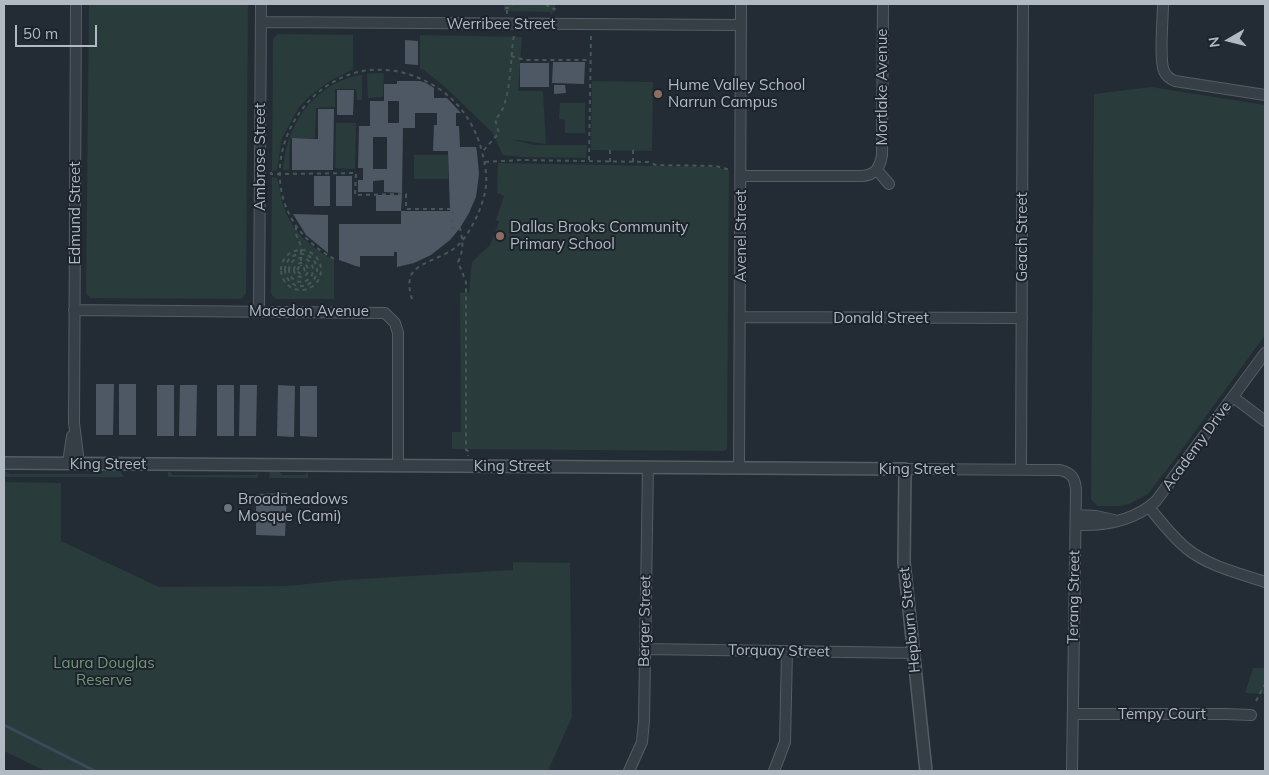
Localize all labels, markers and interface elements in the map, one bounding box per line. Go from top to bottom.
scale bar [18,15,100,47]
street label: Werribee Street [446,15,556,33]
north arrow [1204,15,1254,65]
text: 50 m [23,24,58,43]
street label: Mortlake Avenue [873,29,891,145]
text: N [1204,36,1224,49]
place label: Hume Valley School Narrun Campus [668,76,805,111]
marker: Hume Valley School Narrun Campus [652,88,664,100]
street label: Ambrose Street [251,103,269,211]
street label: Edmund Street [66,162,84,264]
street label: Avenel Street [732,190,750,282]
street label: Geach Street [1013,192,1031,282]
place label: Dallas Brooks Community Primary School [510,218,688,253]
marker: Dallas Brooks Community Primary School [494,230,506,242]
street label: Macedon Avenue [249,302,369,320]
street label: Donald Street [833,309,929,327]
street label: Academy Drive [1159,398,1235,494]
street label: King Street [70,455,146,473]
street label: King Street [474,457,550,475]
street label: King Street [879,460,955,478]
place label: Broadmeadows Mosque (Cami) [238,490,348,525]
marker: Broadmeadows Mosque (Cami) [222,502,234,514]
street label: Terang Street [1064,550,1084,644]
street label: Hepburn Street [896,566,924,674]
street label: Berger Street [635,575,655,667]
street label: Torquay Street [728,641,830,661]
park label: Laura Douglas Reserve [53,654,155,689]
street label: Tempy Court [1118,705,1206,723]

